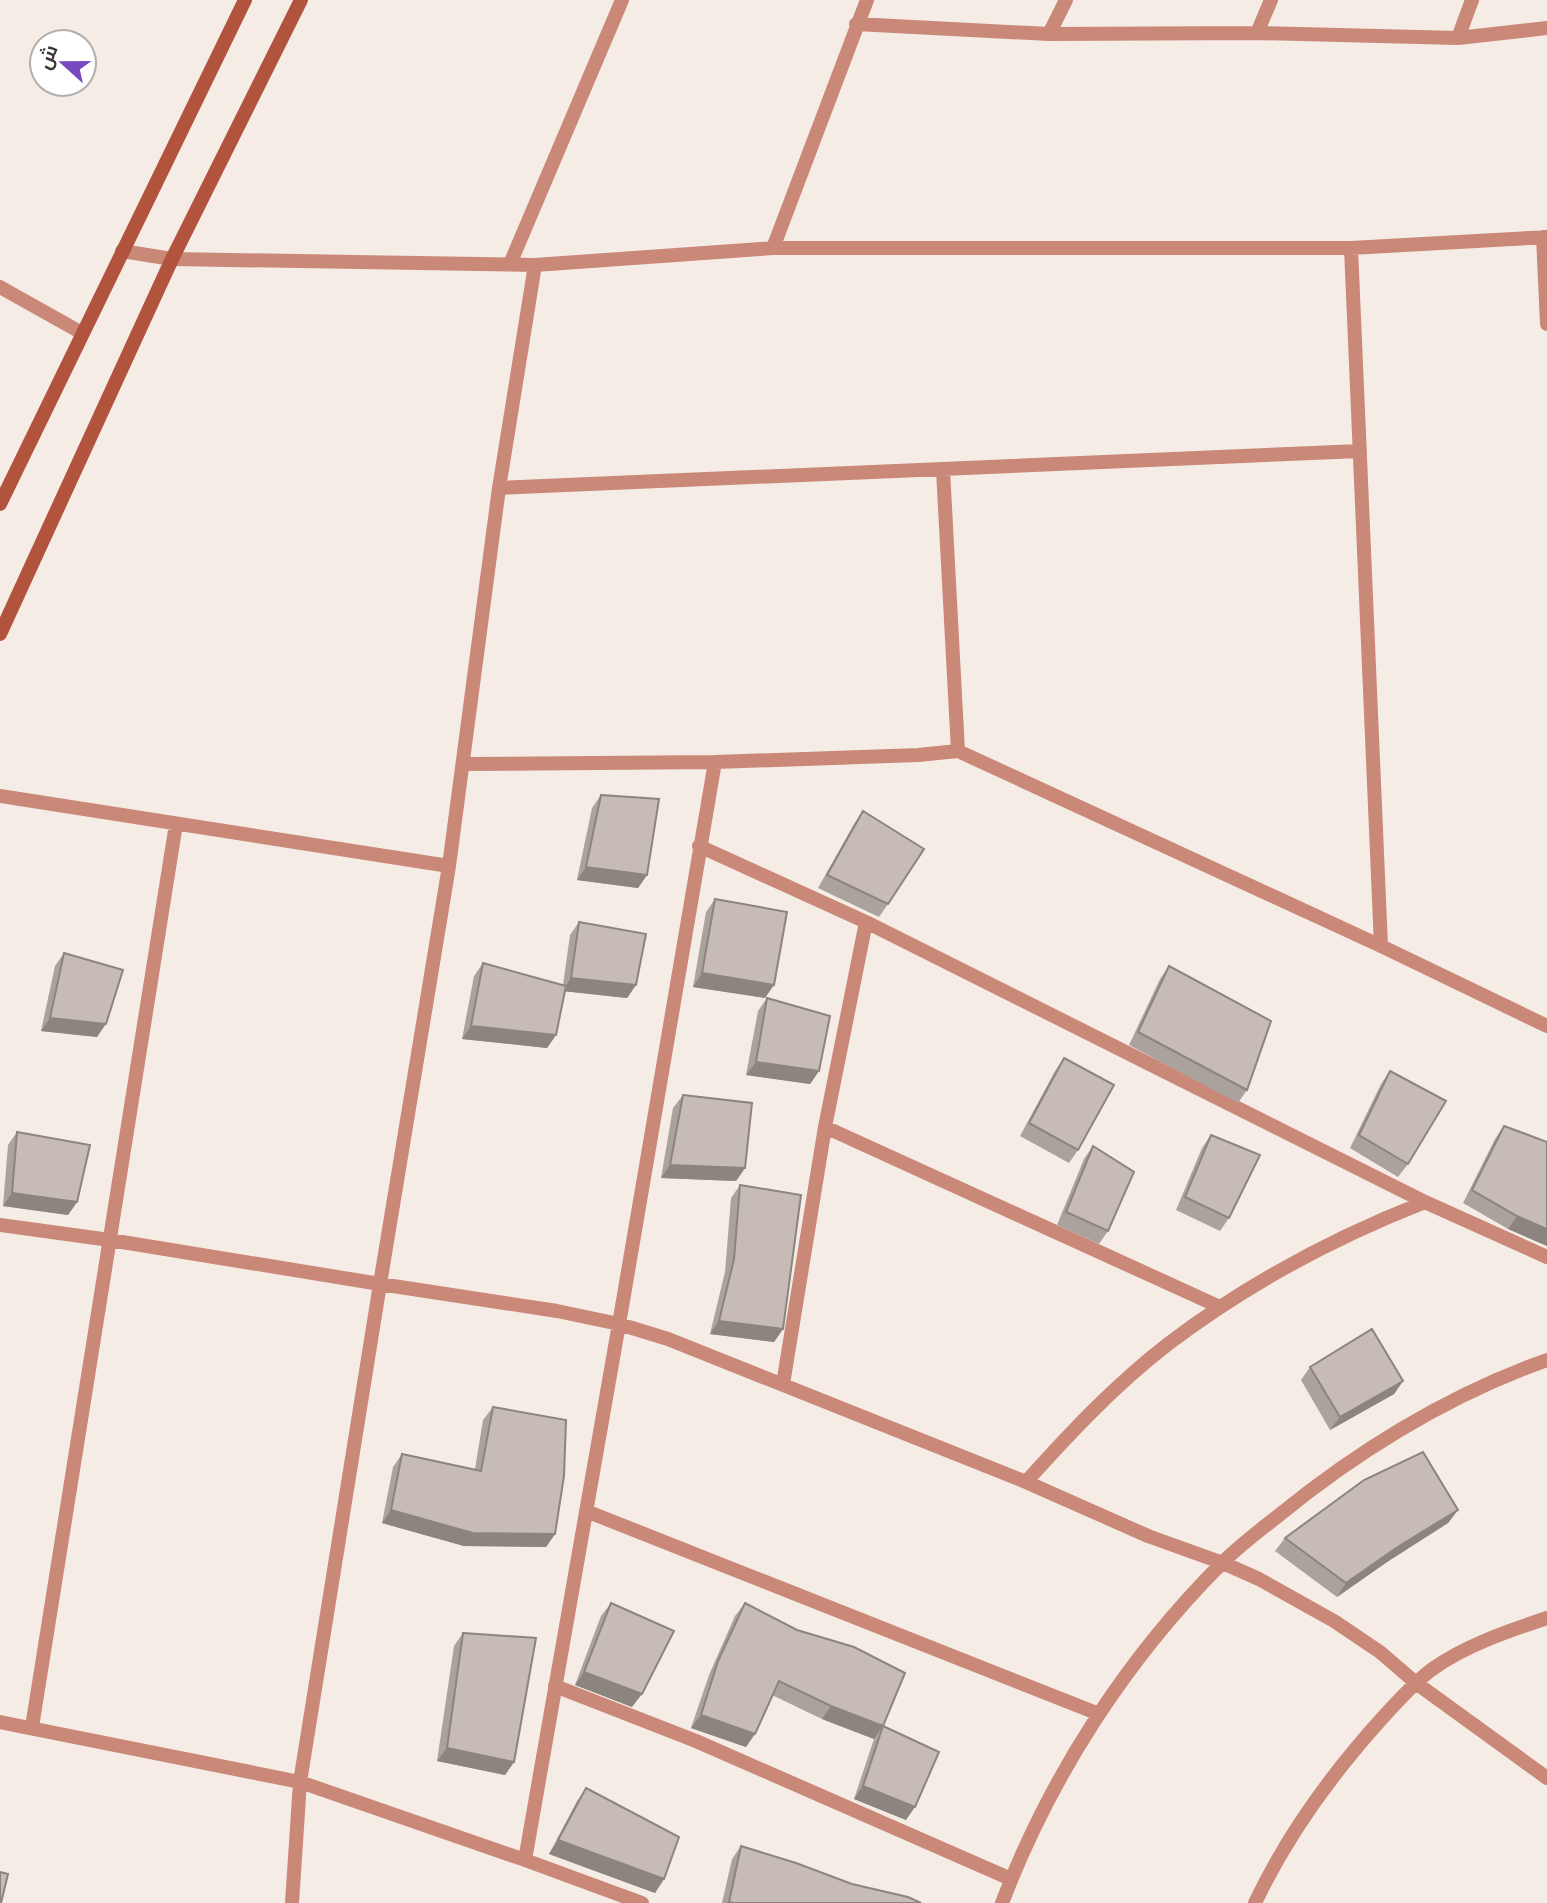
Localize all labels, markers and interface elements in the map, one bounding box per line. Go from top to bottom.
north arrow [28,28,98,98]
text: ش [29,40,65,73]

